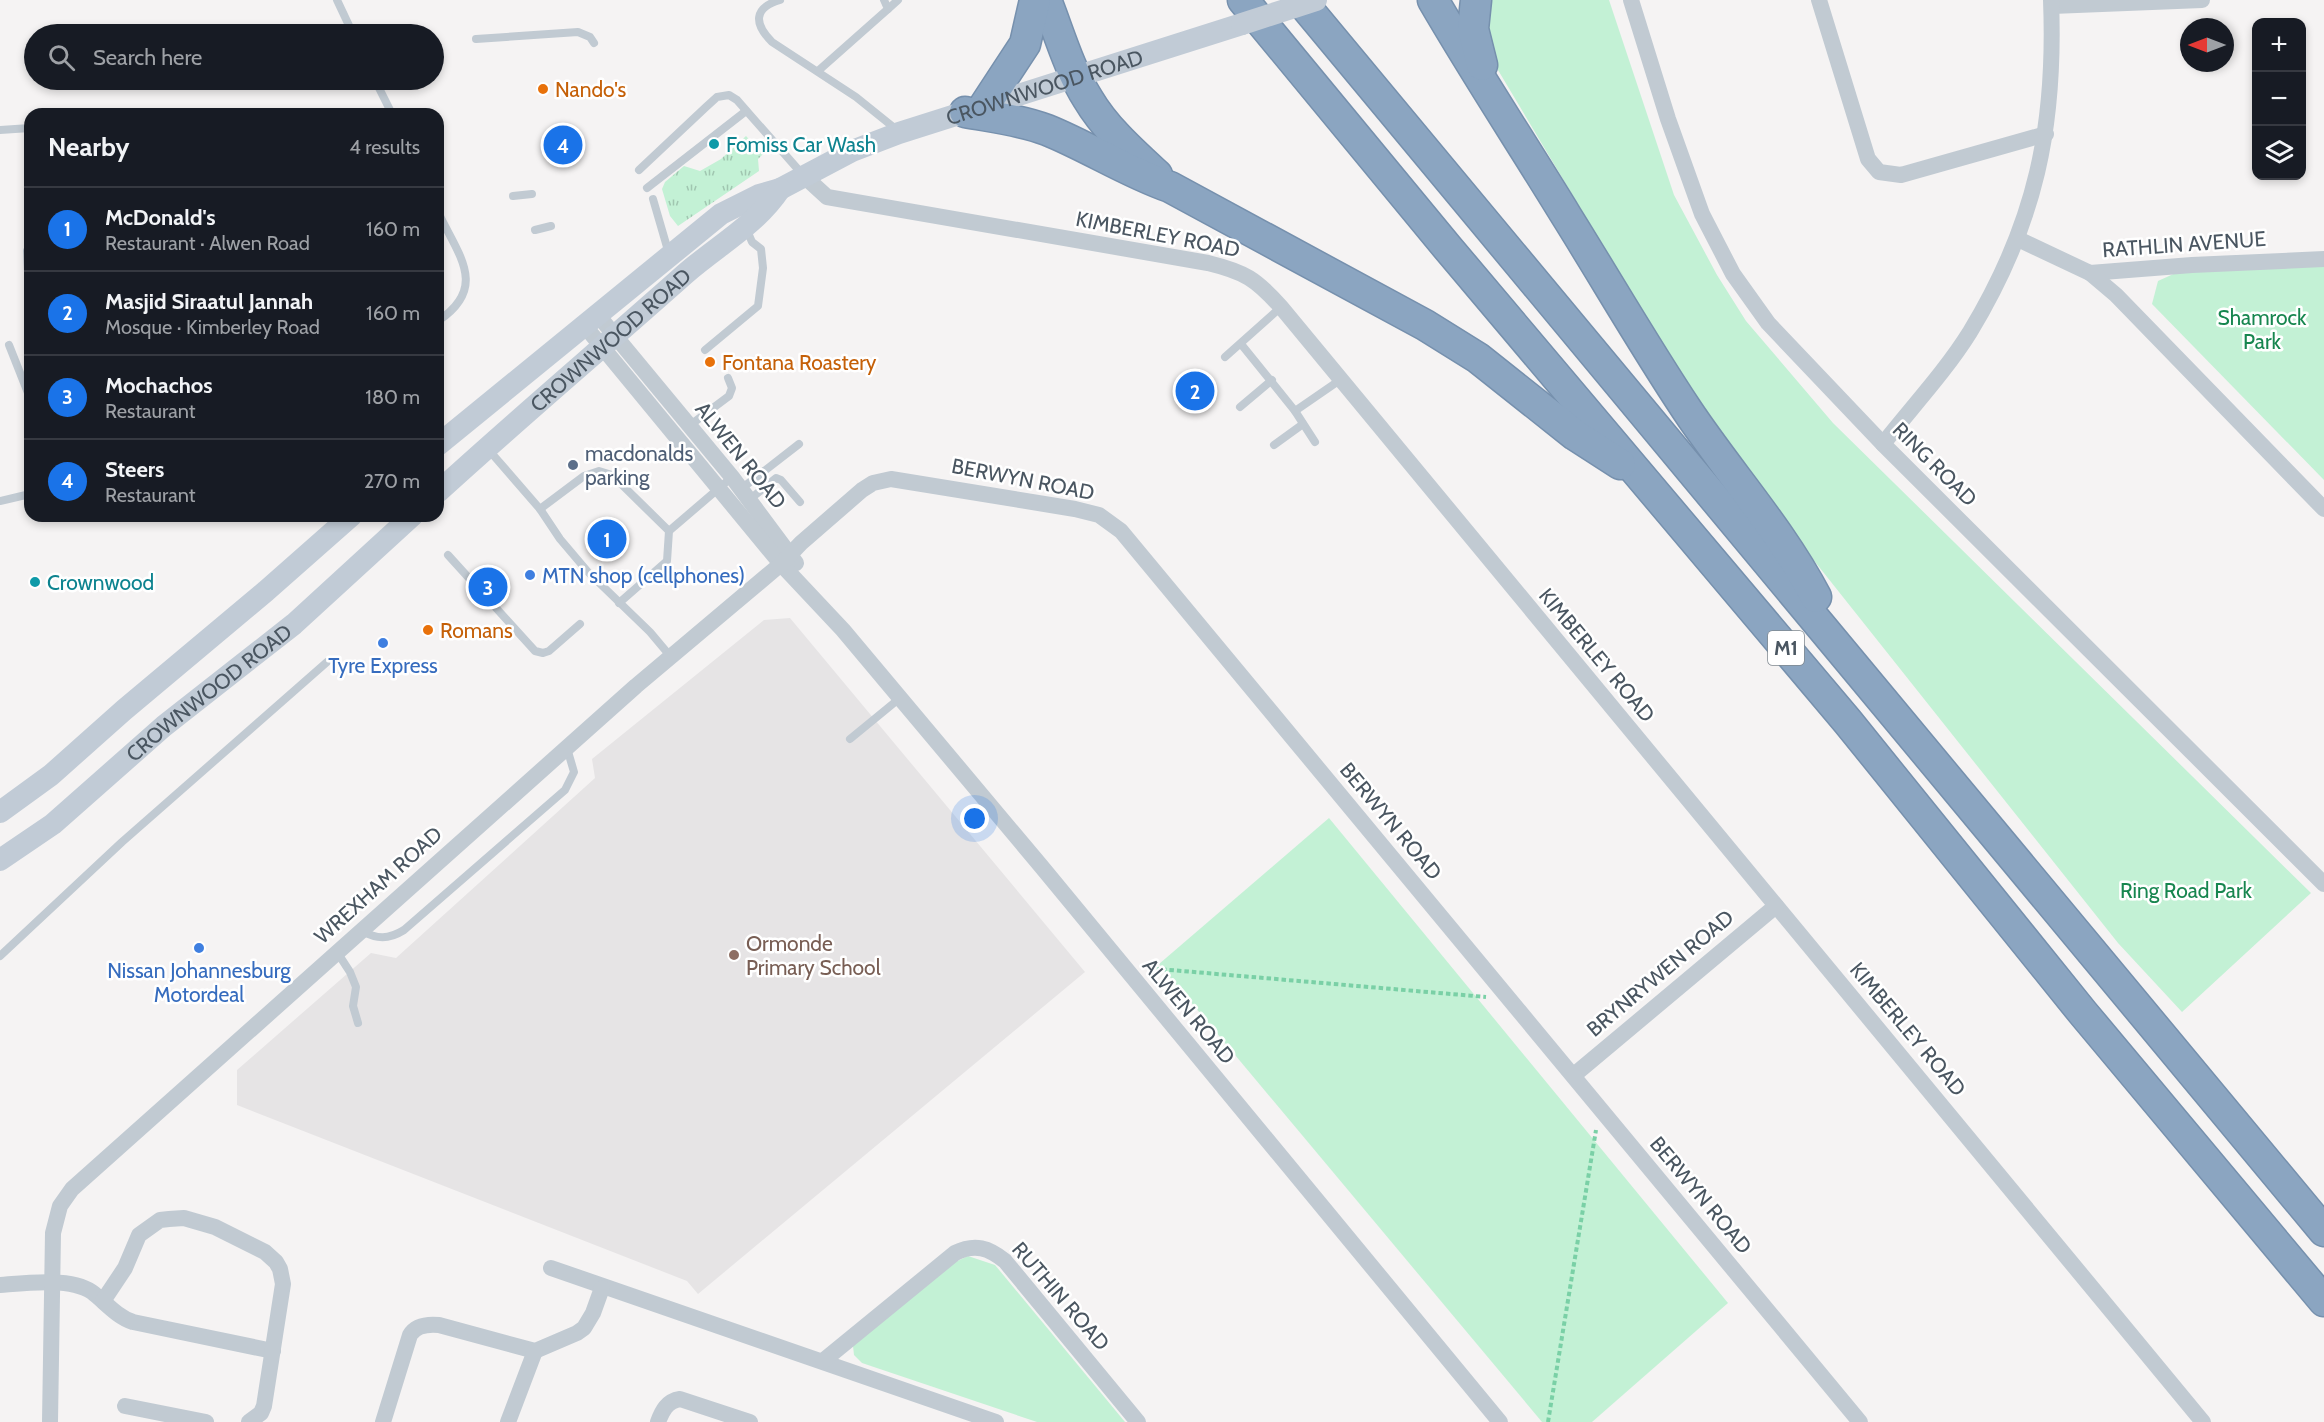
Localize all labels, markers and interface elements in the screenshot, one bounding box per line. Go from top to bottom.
north arrow [2180,18,2234,72]
map controls [2252,18,2306,180]
button: + [2252,18,2306,72]
search box [24,24,444,90]
icon: search [45,41,78,74]
text: Search here [93,44,202,71]
street label: CROWNWOOD ROAD [943,44,1146,130]
button: − [2252,72,2306,126]
place label: Nando's [555,77,627,102]
marker: Nando's [536,82,550,96]
pin: 4 [544,122,582,168]
button: layers [2252,126,2306,180]
text: Nearby [48,131,129,163]
place label: Fomiss Car Wash [726,132,876,157]
text: 4 results [349,135,420,159]
marker: Fomiss Car Wash [707,137,721,151]
text: McDonald's [105,204,216,231]
street label: KIMBERLEY ROAD [1074,206,1242,262]
text: 1 [64,217,71,241]
text: 160 m [366,217,420,241]
street label: RATHLIN AVENUE [2101,226,2267,262]
text: Restaurant · Alwen Road [105,231,310,255]
street label: CROWNWOOD ROAD [525,263,696,417]
text: Masjid Siraatul Jannah [105,288,313,315]
text: 2 [62,301,73,325]
text: 160 m [366,301,420,325]
park label: Shamrock Park [2218,305,2307,354]
text: Mosque · Kimberley Road [105,315,320,339]
place label: Fontana Roastery [722,350,877,375]
marker: Fontana Roastery [703,355,717,369]
pin: 2 [1176,368,1214,414]
text: Mochachos [105,372,213,399]
text: 3 [62,385,73,409]
text: 180 m [365,385,420,409]
street label: ALWEN ROAD [690,397,792,513]
text: Restaurant [105,399,196,423]
street label: RING ROAD [1888,417,1982,511]
place label: macdonalds parking [585,441,693,490]
street label: BERWYN ROAD [949,453,1097,505]
text: Steers [105,456,164,483]
marker: macdonalds parking [566,458,580,472]
text: 4 [61,469,74,493]
text: 270 m [364,469,420,493]
text: Restaurant [105,483,196,507]
pin: 1 [588,516,626,562]
place label: MTN shop (cellphones) [542,563,745,588]
pin: 3 [468,564,508,610]
marker: MTN shop (cellphones) [523,568,537,582]
place label: Crownwood [47,570,154,595]
marker: Crownwood [28,575,42,589]
street label: KIMBERLEY ROAD [1534,583,1660,727]
street label: CROWNWOOD ROAD [121,618,296,766]
place label: Romans [440,618,513,643]
marker: Romans [421,623,435,637]
road number: M1 [1768,631,1804,665]
marker: Tyre Express [376,636,390,650]
place label: Tyre Express [328,653,438,678]
street label: BERWYN ROAD [1335,757,1447,885]
your location [960,804,989,833]
street label: WREXHAM ROAD [309,821,447,949]
park label: Ring Road Park [2120,878,2253,903]
street label: BRYNRYWEN ROAD [1582,904,1738,1042]
place label: Ormonde Primary School [746,931,881,980]
marker: Nissan Johannesburg Motordeal [192,941,206,955]
marker: Ormonde Primary School [727,948,741,962]
street label: ALWEN ROAD [1138,953,1240,1069]
street label: KIMBERLEY ROAD [1845,957,1971,1101]
place label: Nissan Johannesburg Motordeal [107,958,291,1007]
street label: BERWYN ROAD [1645,1131,1757,1259]
street label: RUTHIN ROAD [1007,1237,1115,1355]

